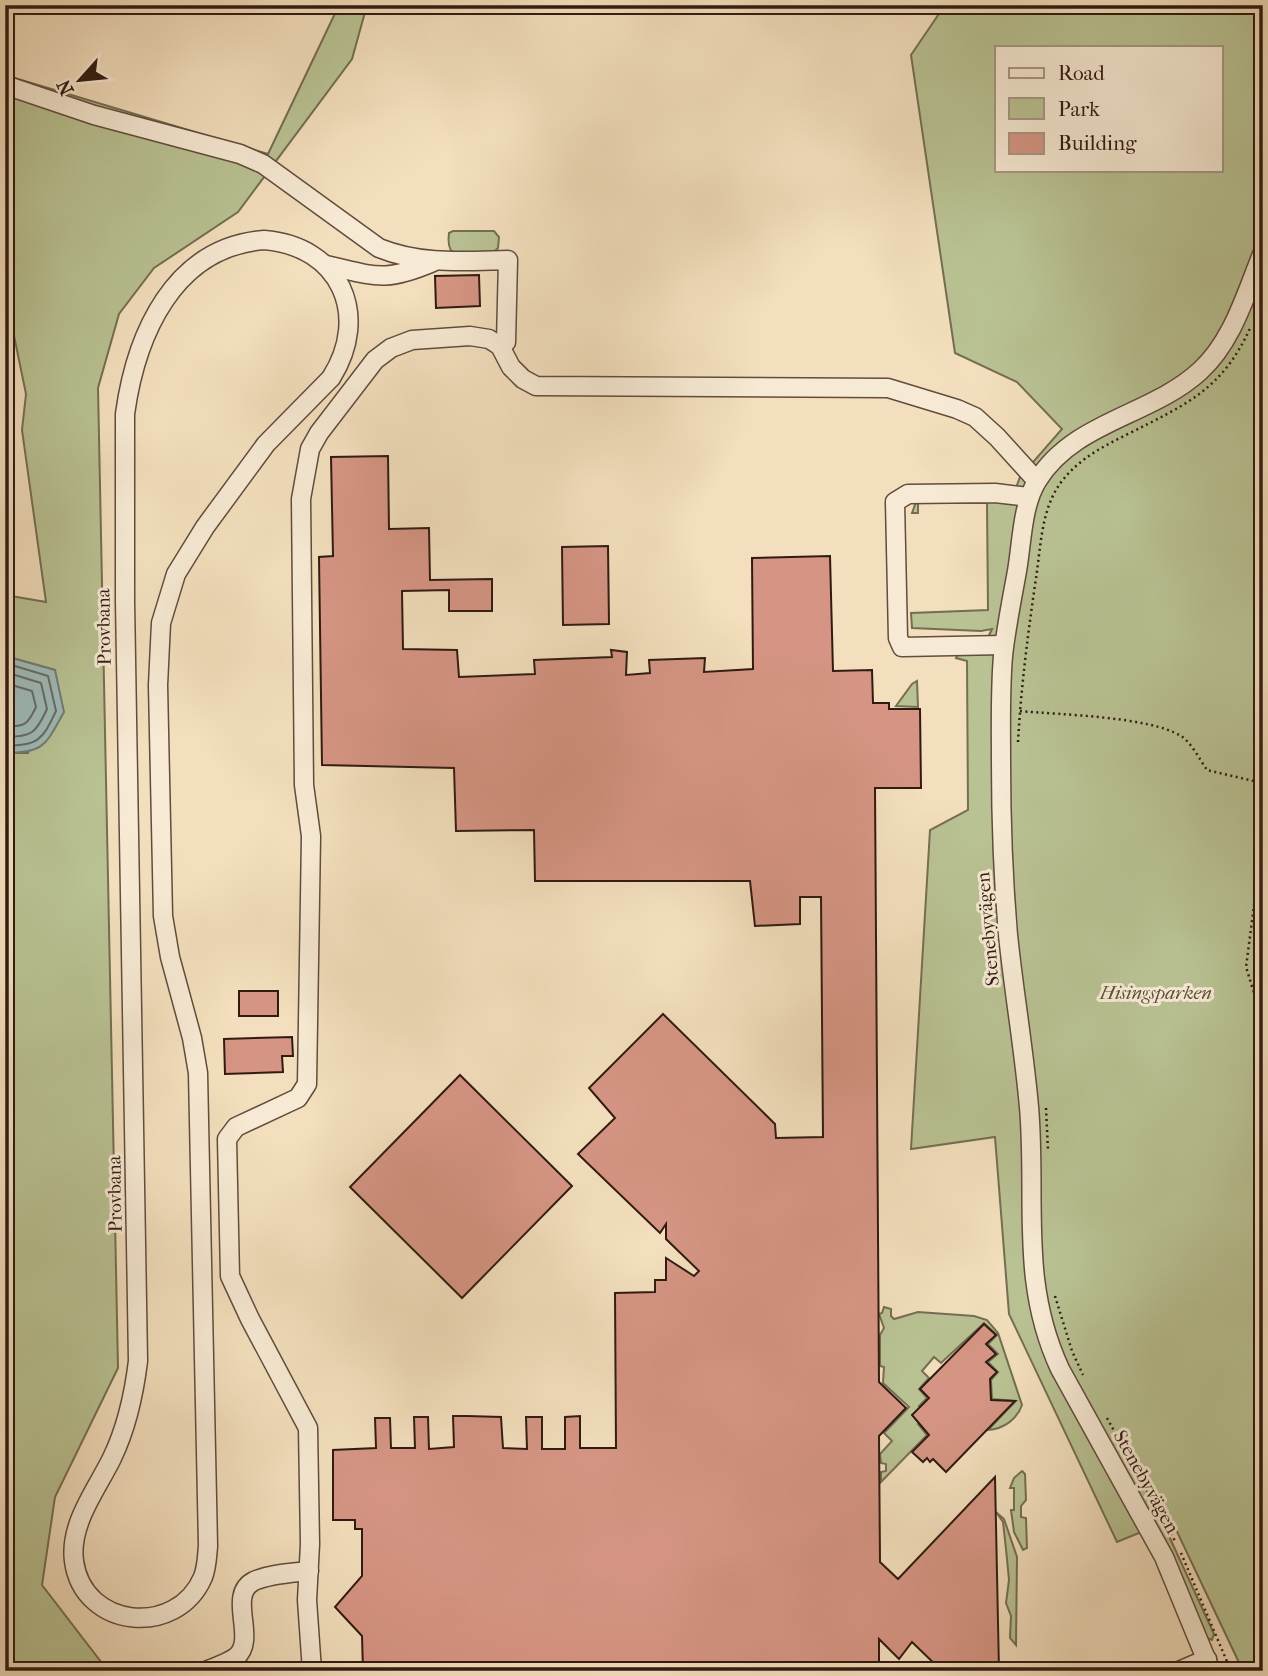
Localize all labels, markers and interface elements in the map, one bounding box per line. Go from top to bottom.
north arrow [46,46,116,116]
legend [995,46,1222,172]
text: Road [1058,61,1105,85]
text: N [52,75,79,99]
text: Park [1058,97,1100,121]
text: Building [1058,131,1137,155]
street label: Provbana [92,588,116,666]
street label: Stenebyvägen [972,871,1004,987]
park label: Hisingsparken [1099,982,1212,1004]
street label: Provbana [103,1155,127,1233]
street label: Stenebyvägen [1109,1427,1183,1537]

